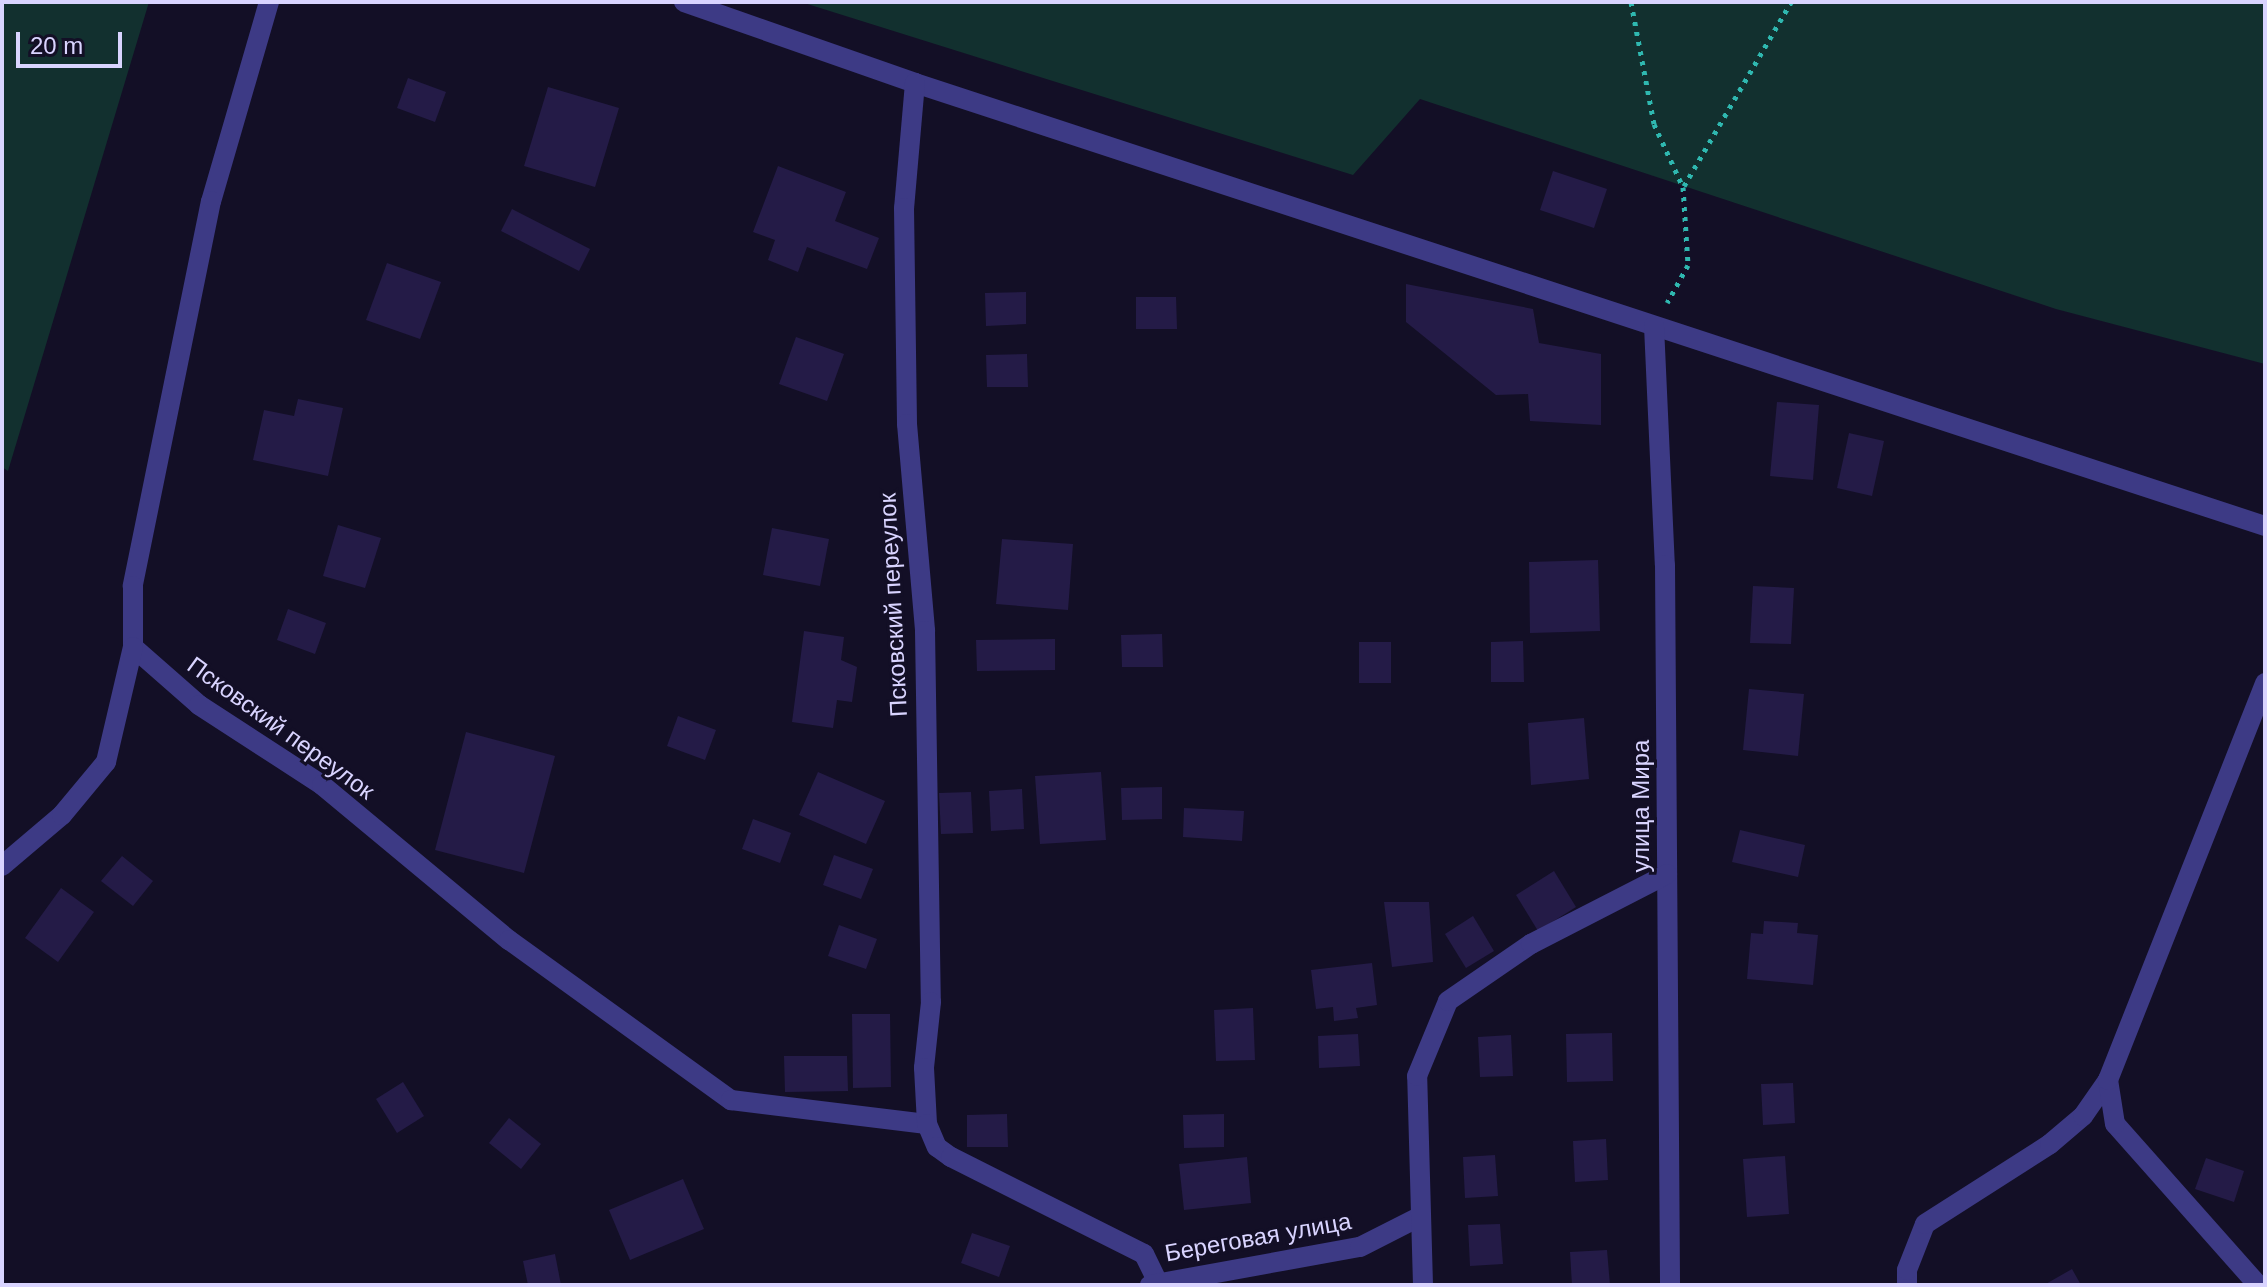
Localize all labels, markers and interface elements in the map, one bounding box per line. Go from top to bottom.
scale bar [20,16,126,66]
text: 20 m [30,32,83,59]
street label: Псковский переулок [873,492,913,718]
street label: Псковский переулок [182,650,380,806]
street label: улица Мира [1627,740,1655,872]
street label: Береговая улица [1163,1206,1353,1268]

